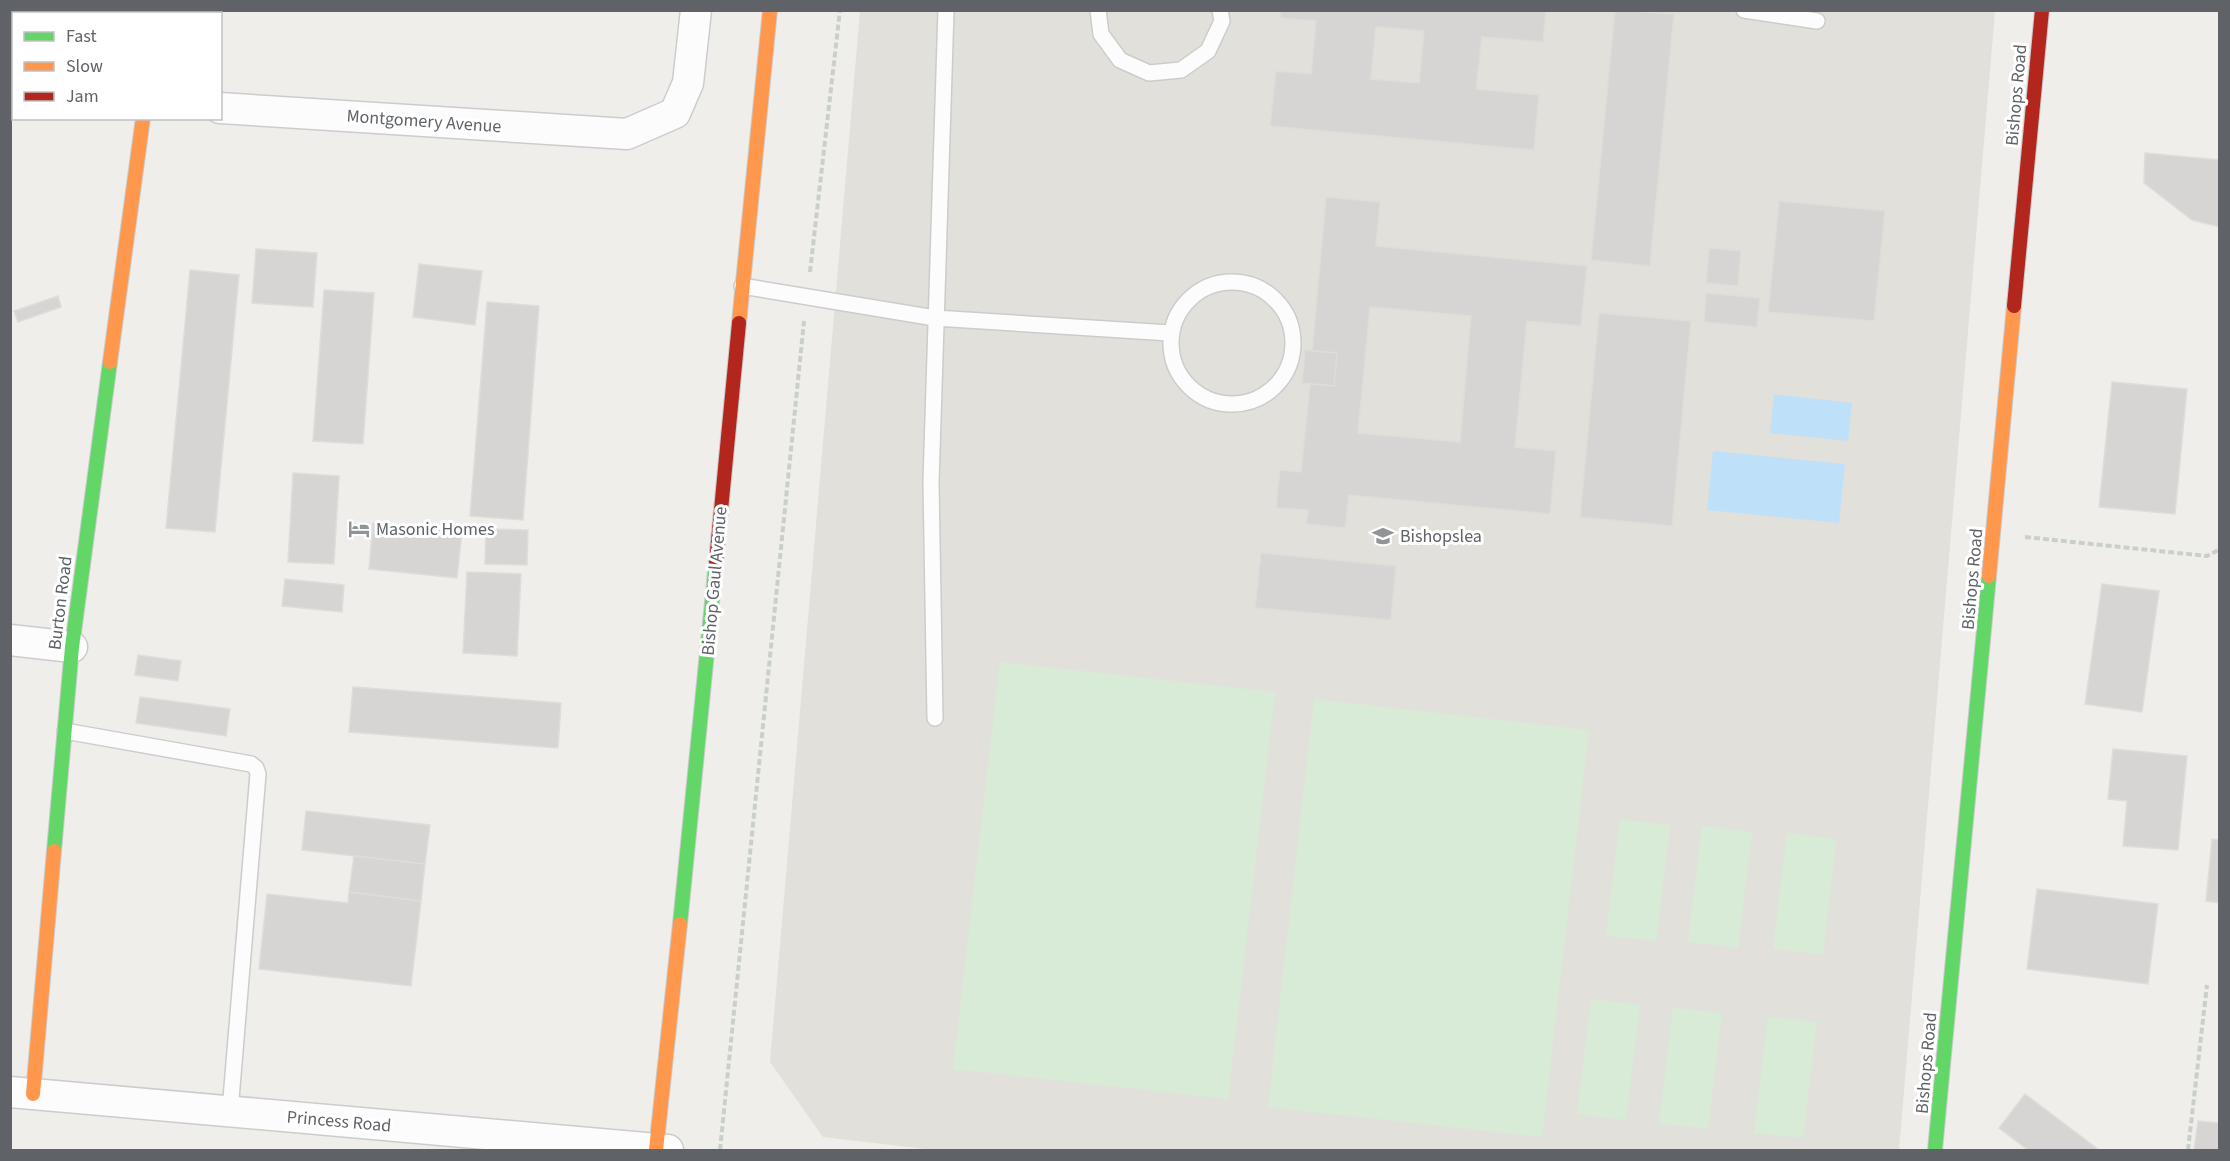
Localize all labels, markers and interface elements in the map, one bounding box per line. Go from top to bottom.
legend [12,12,222,120]
text: Fast [66,24,97,49]
street label: Bishops Road [2000,43,2033,147]
text: Slow [66,54,103,79]
text: Jam [66,84,99,109]
street label: Montgomery Avenue [346,104,502,139]
street label: Bishop Gaul Avenue [696,506,733,657]
hotel icon: Masonic Homes [347,517,371,541]
place label: Masonic Homes [376,517,494,542]
school or university icon: Bishopslea [1371,524,1395,548]
place label: Bishopslea [1400,524,1482,549]
street label: Bishops Road [1956,527,1989,631]
street label: Burton Road [42,555,79,651]
street label: Bishops Road [1910,1011,1943,1115]
street label: Princess Road [286,1104,392,1139]

